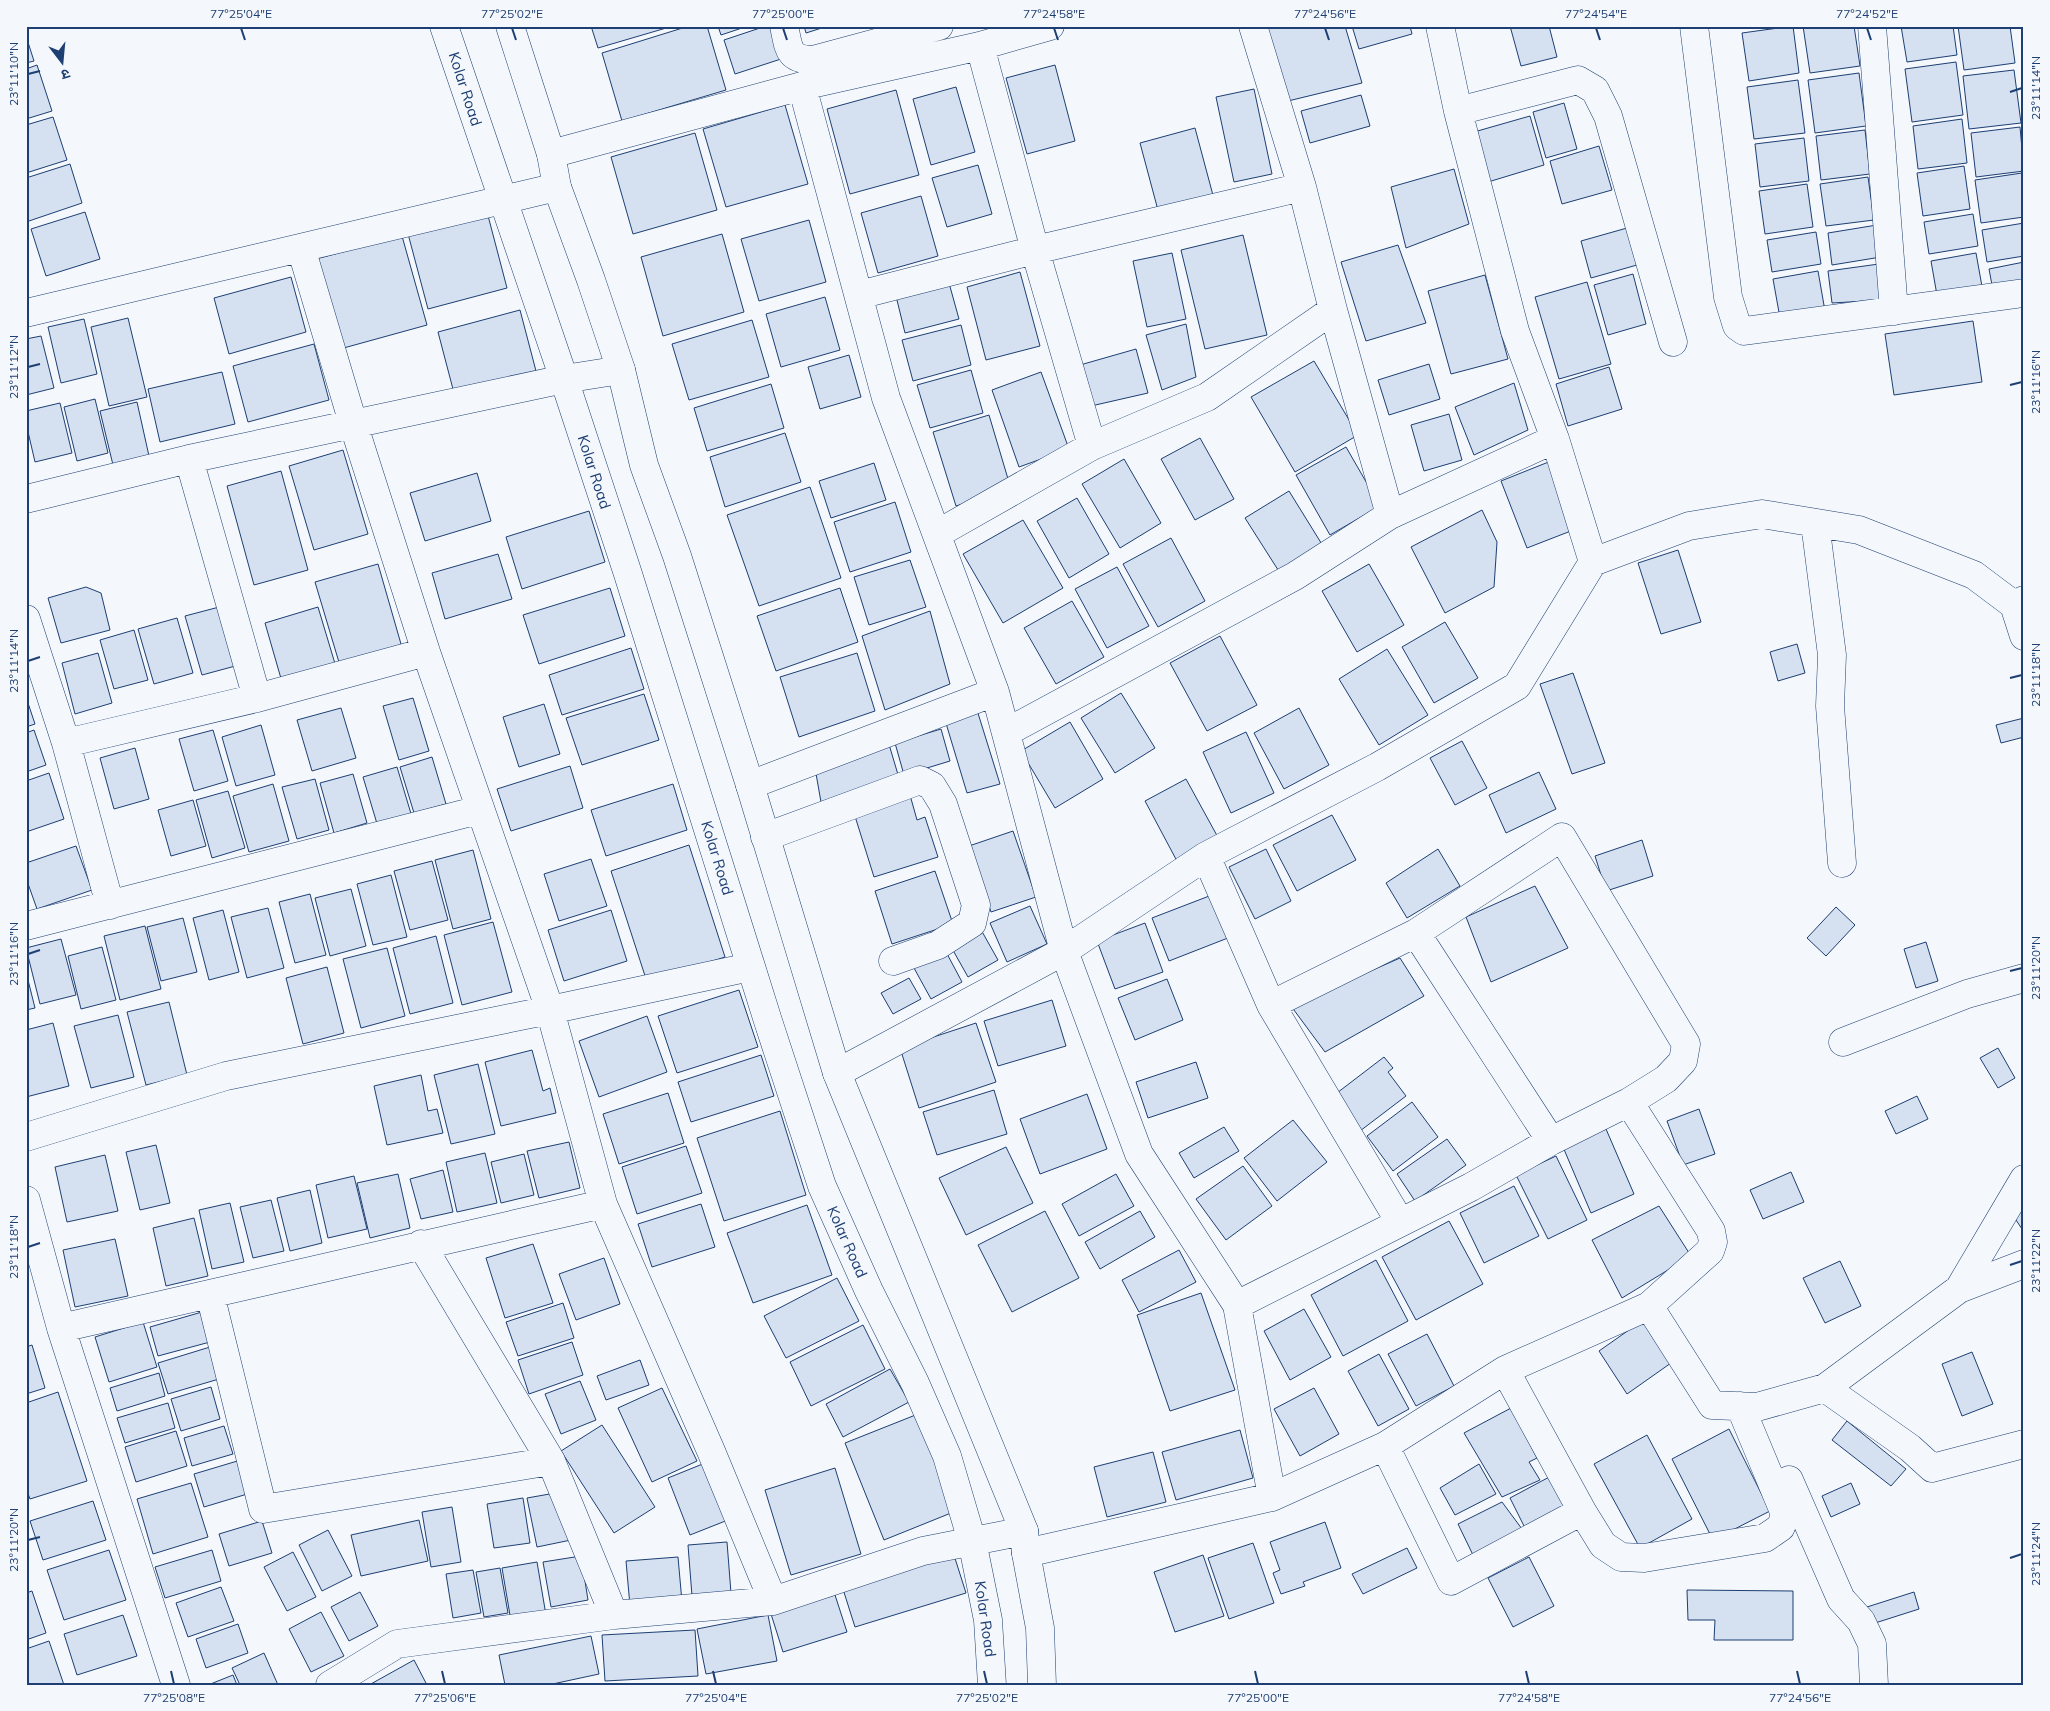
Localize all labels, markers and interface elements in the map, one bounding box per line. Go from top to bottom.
text: 77°25'04"E [210,6,272,21]
text: 77°25'02"E [481,6,543,21]
text: 77°25'00"E [752,6,814,21]
text: 77°24'58"E [1023,6,1085,21]
text: 77°24'56"E [1294,6,1356,21]
text: 77°24'54"E [1565,6,1627,21]
text: 77°24'52"E [1836,6,1898,21]
north arrow [38,38,88,88]
text: 23°11'10"N [6,42,21,106]
street label: Kolar Road [445,49,486,128]
text: 23°11'14"N [2028,56,2043,120]
text: उ [58,65,72,84]
text: 23°11'12"N [6,335,21,399]
text: 23°11'16"N [2028,350,2043,414]
street label: Kolar Road [574,432,615,511]
text: 23°11'14"N [6,629,21,693]
text: 23°11'18"N [2028,643,2043,707]
street label: Kolar Road [697,818,738,897]
text: 23°11'16"N [6,922,21,986]
text: 23°11'20"N [2028,936,2043,1000]
street label: Kolar Road [823,1203,872,1281]
text: 23°11'18"N [6,1215,21,1279]
text: 23°11'22"N [2028,1229,2043,1293]
text: 23°11'20"N [6,1508,21,1572]
text: 23°11'24"N [2028,1522,2043,1586]
street label: Kolar Road [971,1580,1000,1658]
text: 77°25'08"E [143,1690,205,1705]
text: 77°25'06"E [414,1690,476,1705]
text: 77°25'04"E [685,1690,747,1705]
text: 77°25'02"E [956,1690,1018,1705]
text: 77°25'00"E [1227,1690,1289,1705]
text: 77°24'58"E [1498,1690,1560,1705]
text: 77°24'56"E [1769,1690,1831,1705]

